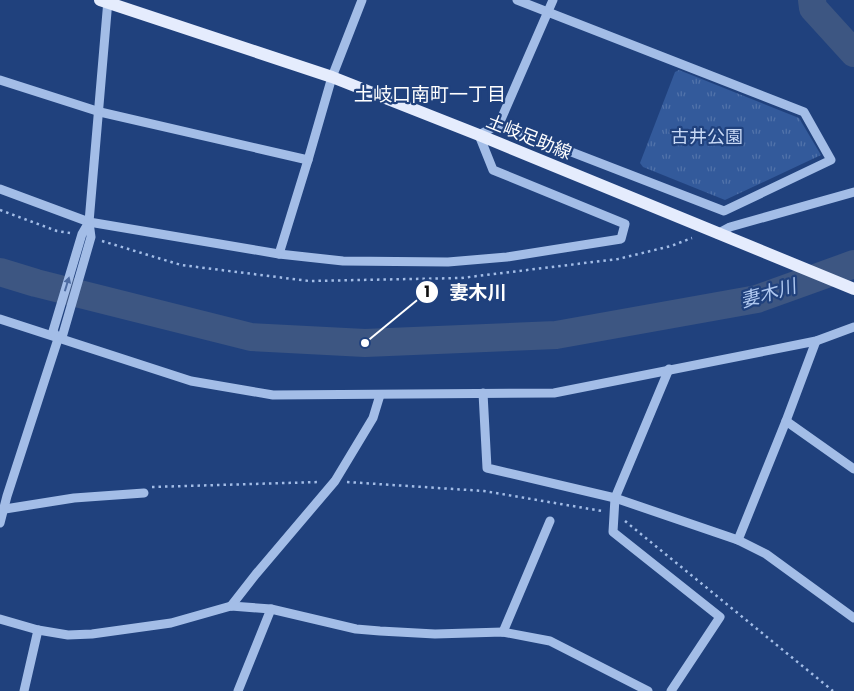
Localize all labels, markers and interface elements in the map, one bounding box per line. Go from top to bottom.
district label: 土岐口南町一丁目 [354,81,506,108]
street label: 土岐足助線 [483,108,576,165]
park label: 古井公園 [671,124,743,149]
water label: 妻木川 [737,272,801,314]
callout: 妻木川 [414,275,516,309]
one-way arrow [63,277,71,292]
text: 妻木川 [449,279,507,306]
text: 1 [424,281,430,302]

